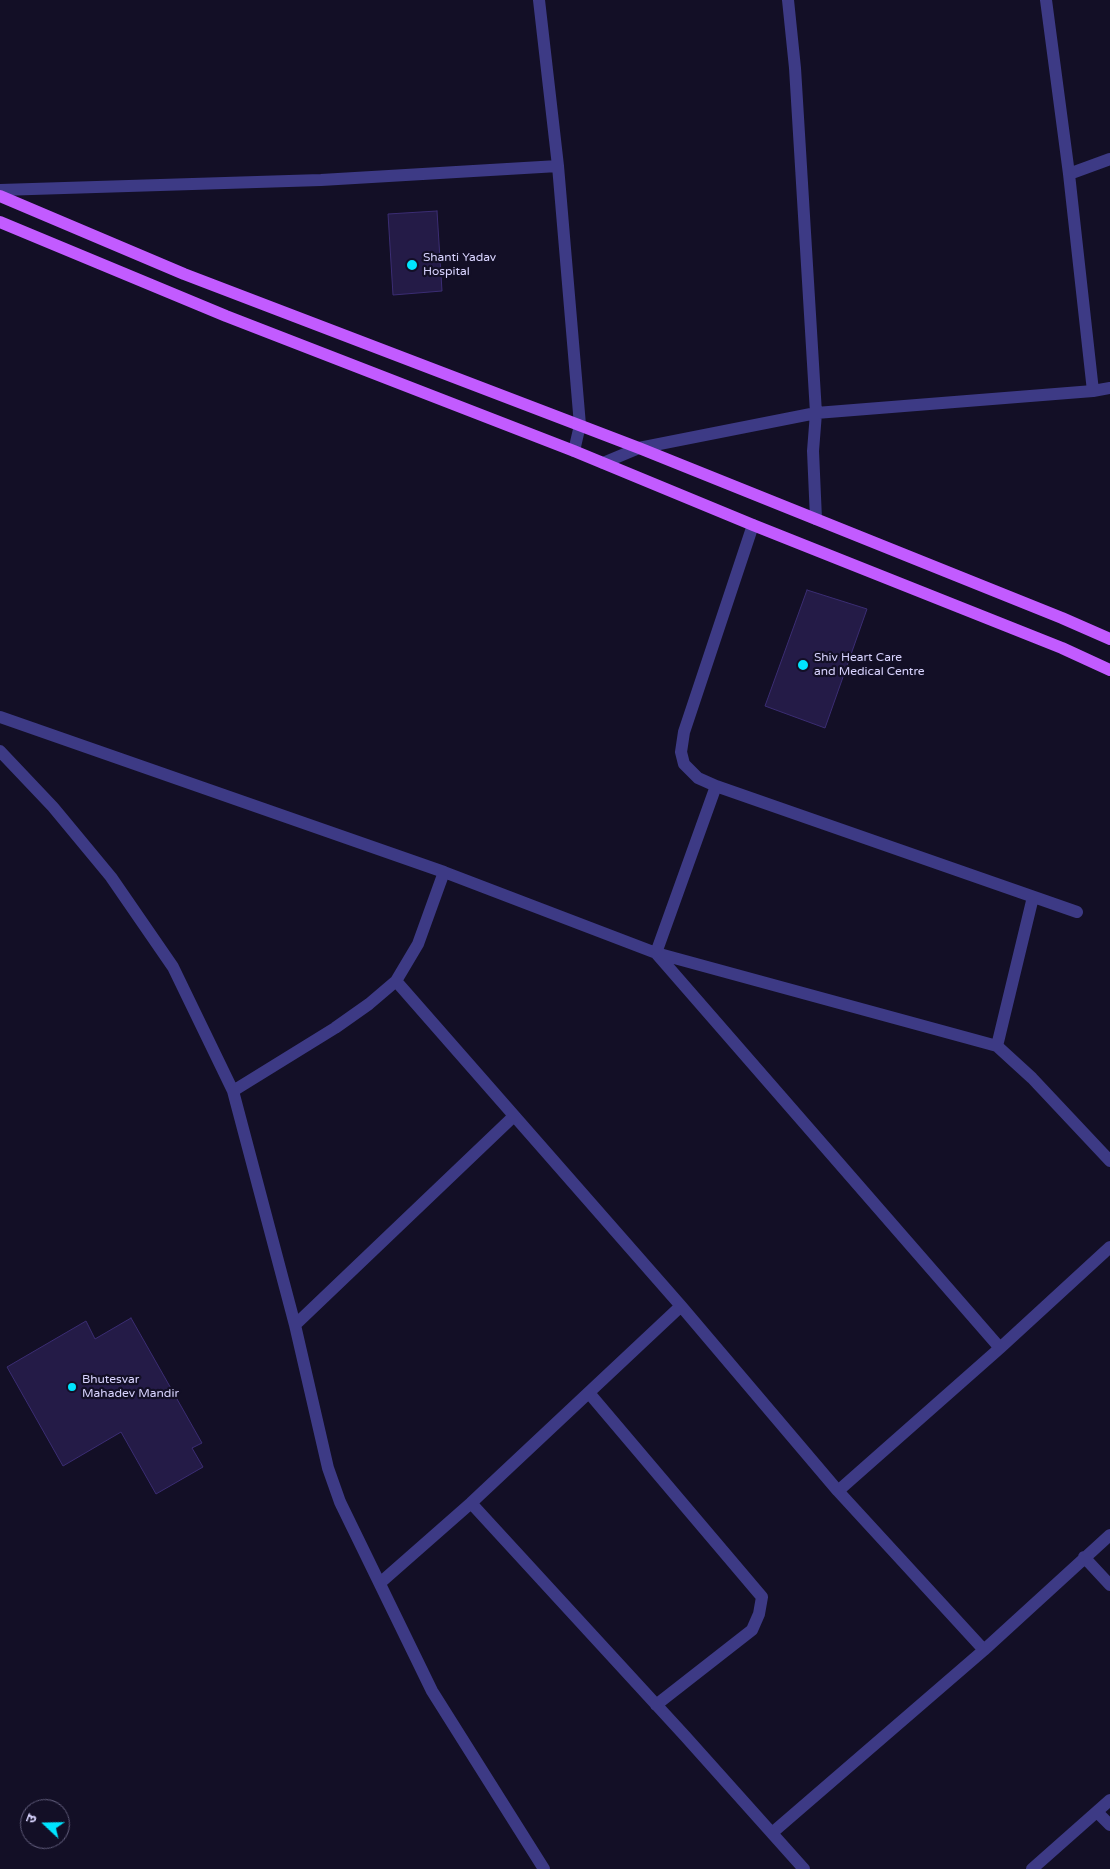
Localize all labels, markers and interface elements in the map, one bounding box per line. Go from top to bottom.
place label: Shanti Yadav Hospital [423,251,496,279]
marker: Shanti Yadav Hospital [405,258,419,272]
place label: Shiv Heart Care and Medical Centre [814,651,925,679]
marker: Shiv Heart Care and Medical Centre [796,658,810,672]
place label: Bhutesvar Mahadev Mandir [82,1373,179,1401]
marker: Bhutesvar Mahadev Mandir [66,1381,78,1393]
north arrow [20,1799,70,1849]
text: उ [22,1812,41,1826]

